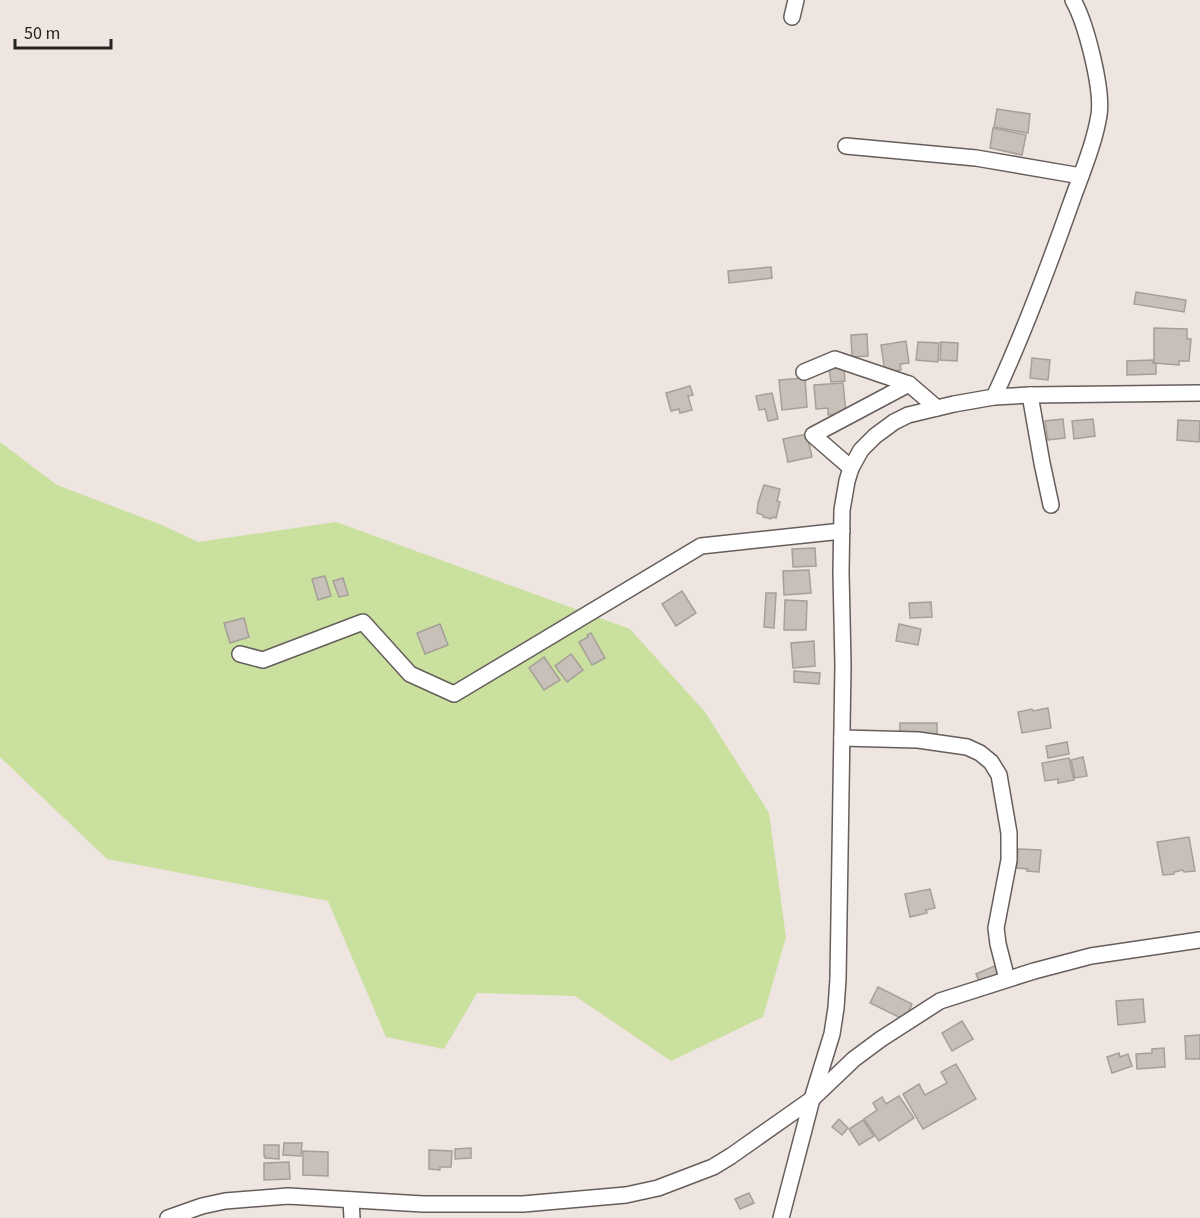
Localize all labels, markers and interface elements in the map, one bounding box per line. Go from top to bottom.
scale bar [15,12,111,50]
text: 50 m [24,21,60,46]

